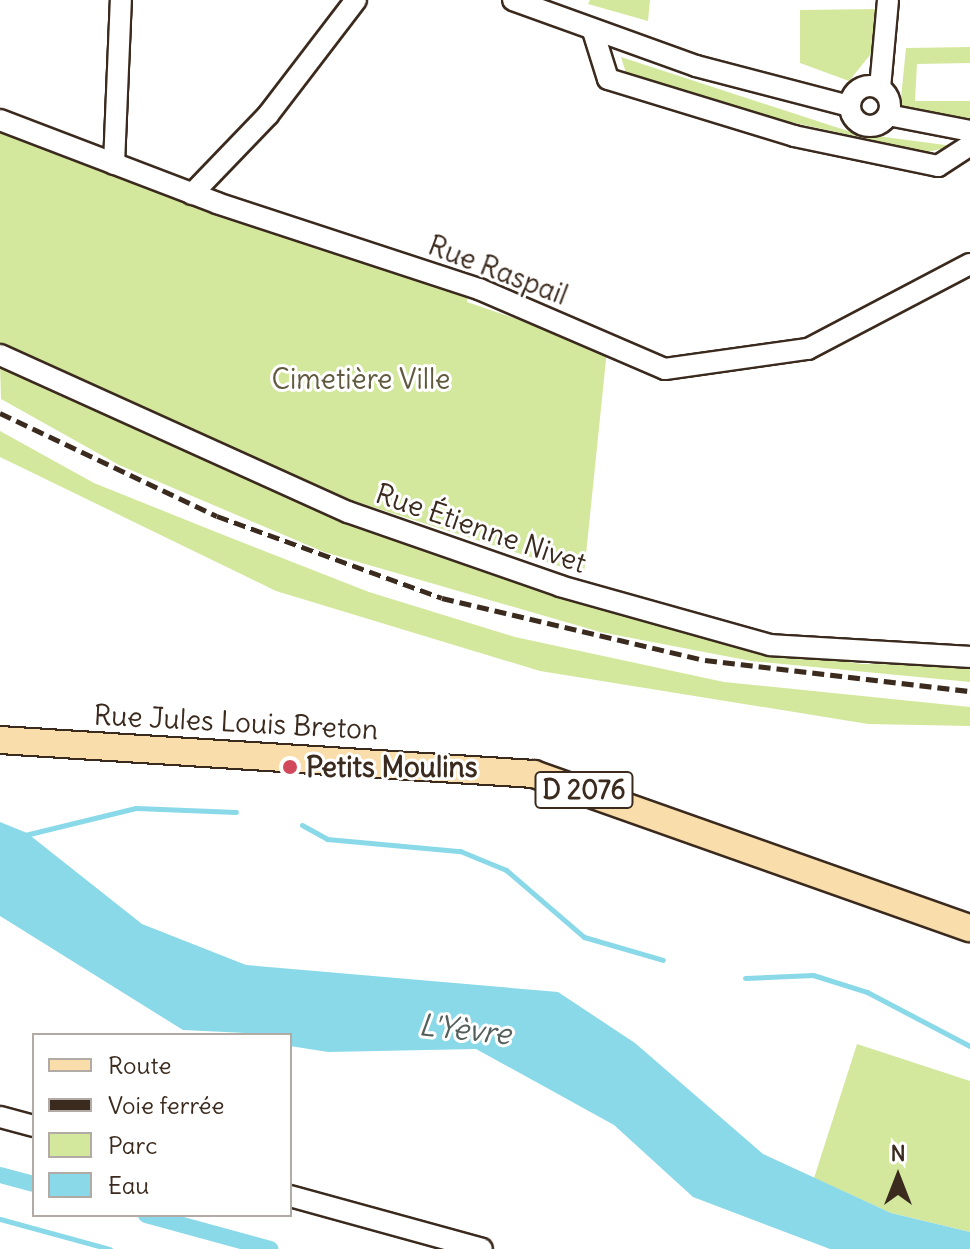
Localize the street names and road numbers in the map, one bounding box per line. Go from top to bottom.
street label: Rue Raspail [424,228,572,312]
street label: Rue Étienne Nivet [371,476,591,580]
street label: Rue Jules Louis Breton [93,698,379,746]
road number: D 2076 [534,768,634,812]

